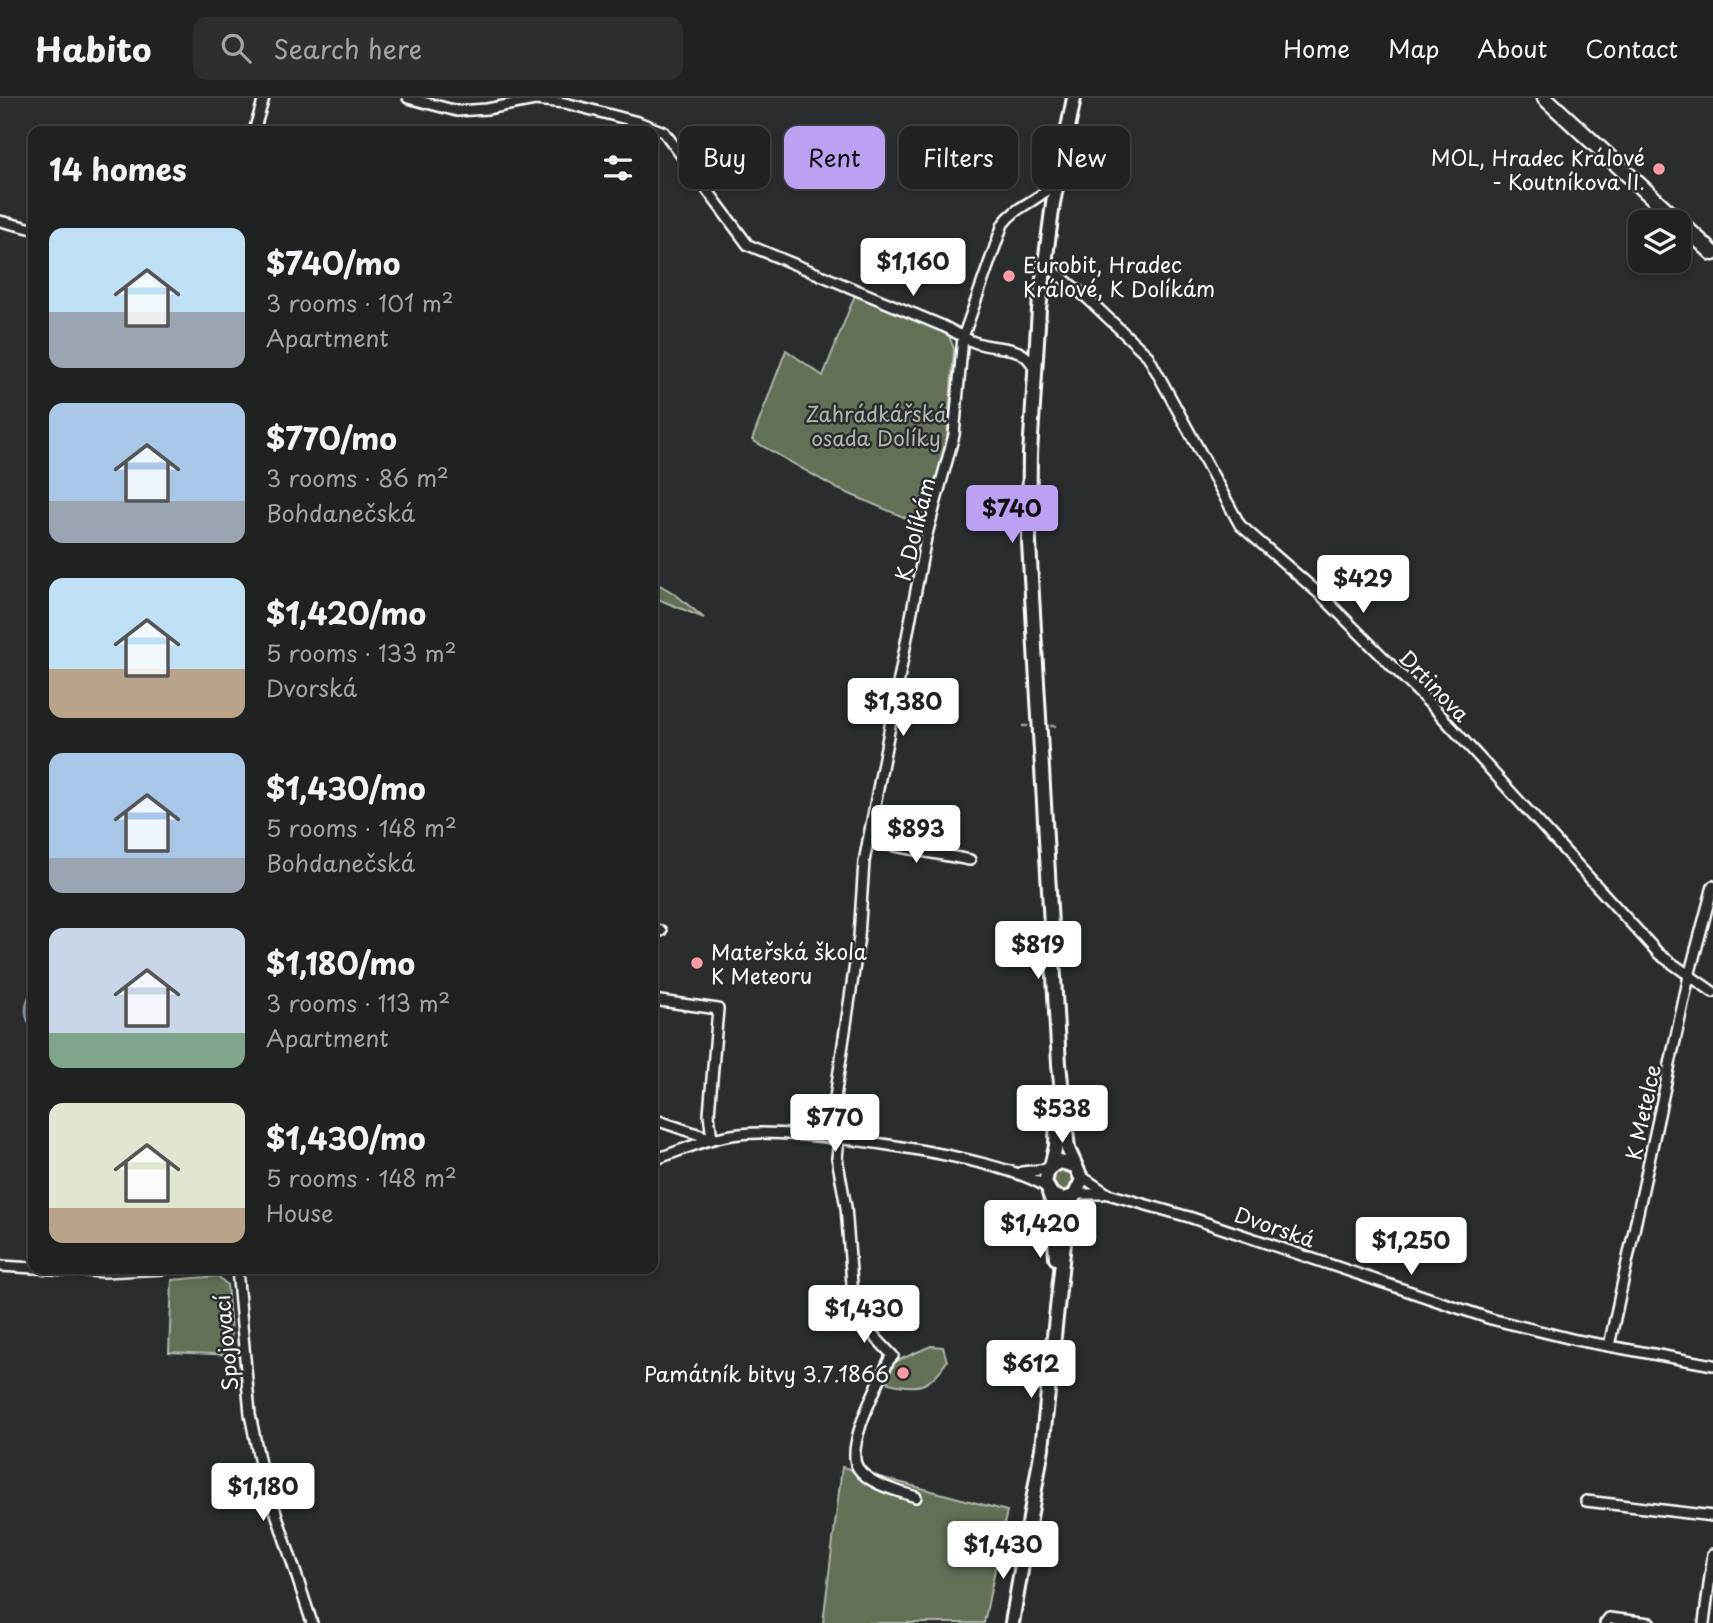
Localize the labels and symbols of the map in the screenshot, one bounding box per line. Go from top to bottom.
place label: MOL, Hradec Králové - Koutníkova II. [1431,141,1645,197]
marker: MOL, Hradec Králové - Koutníkova II. [1651,161,1667,177]
pin: $1,160 [856,238,970,298]
place label: Eurobit, Hradec Králové, K Dolíkám [1023,248,1215,304]
marker: Eurobit, Hradec Králové, K Dolíkám [1001,268,1017,284]
park label: Zahrádkářská osada Dolíky [805,397,947,453]
street label: K Dolíkám [886,474,942,584]
pin: $740 [971,486,1053,545]
pin: $429 [1322,556,1404,615]
street label: Drtinova [1392,642,1478,729]
pin: $1,380 [846,678,960,738]
pin: $893 [875,806,957,865]
pin: $819 [997,922,1079,981]
place label: Mateřská škola K Meteoru [711,935,867,991]
marker: Mateřská škola K Meteoru [689,955,705,971]
street label: K Metelce [1616,1061,1668,1163]
pin: $538 [1021,1086,1103,1145]
pin: $770 [794,1094,876,1154]
street label: Dvorská [1230,1197,1320,1255]
pin: $1,420 [983,1200,1097,1260]
pin: $1,250 [1354,1218,1468,1277]
pin: $1,430 [807,1286,921,1345]
street label: Spojovací [205,1294,245,1392]
pin: $612 [990,1340,1072,1400]
place label: Památník bitvy 3.7.1866 [644,1357,889,1389]
marker: Památník bitvy 3.7.1866 [895,1365,911,1381]
pin: $1,180 [206,1464,320,1523]
pin: $1,430 [946,1522,1060,1581]

